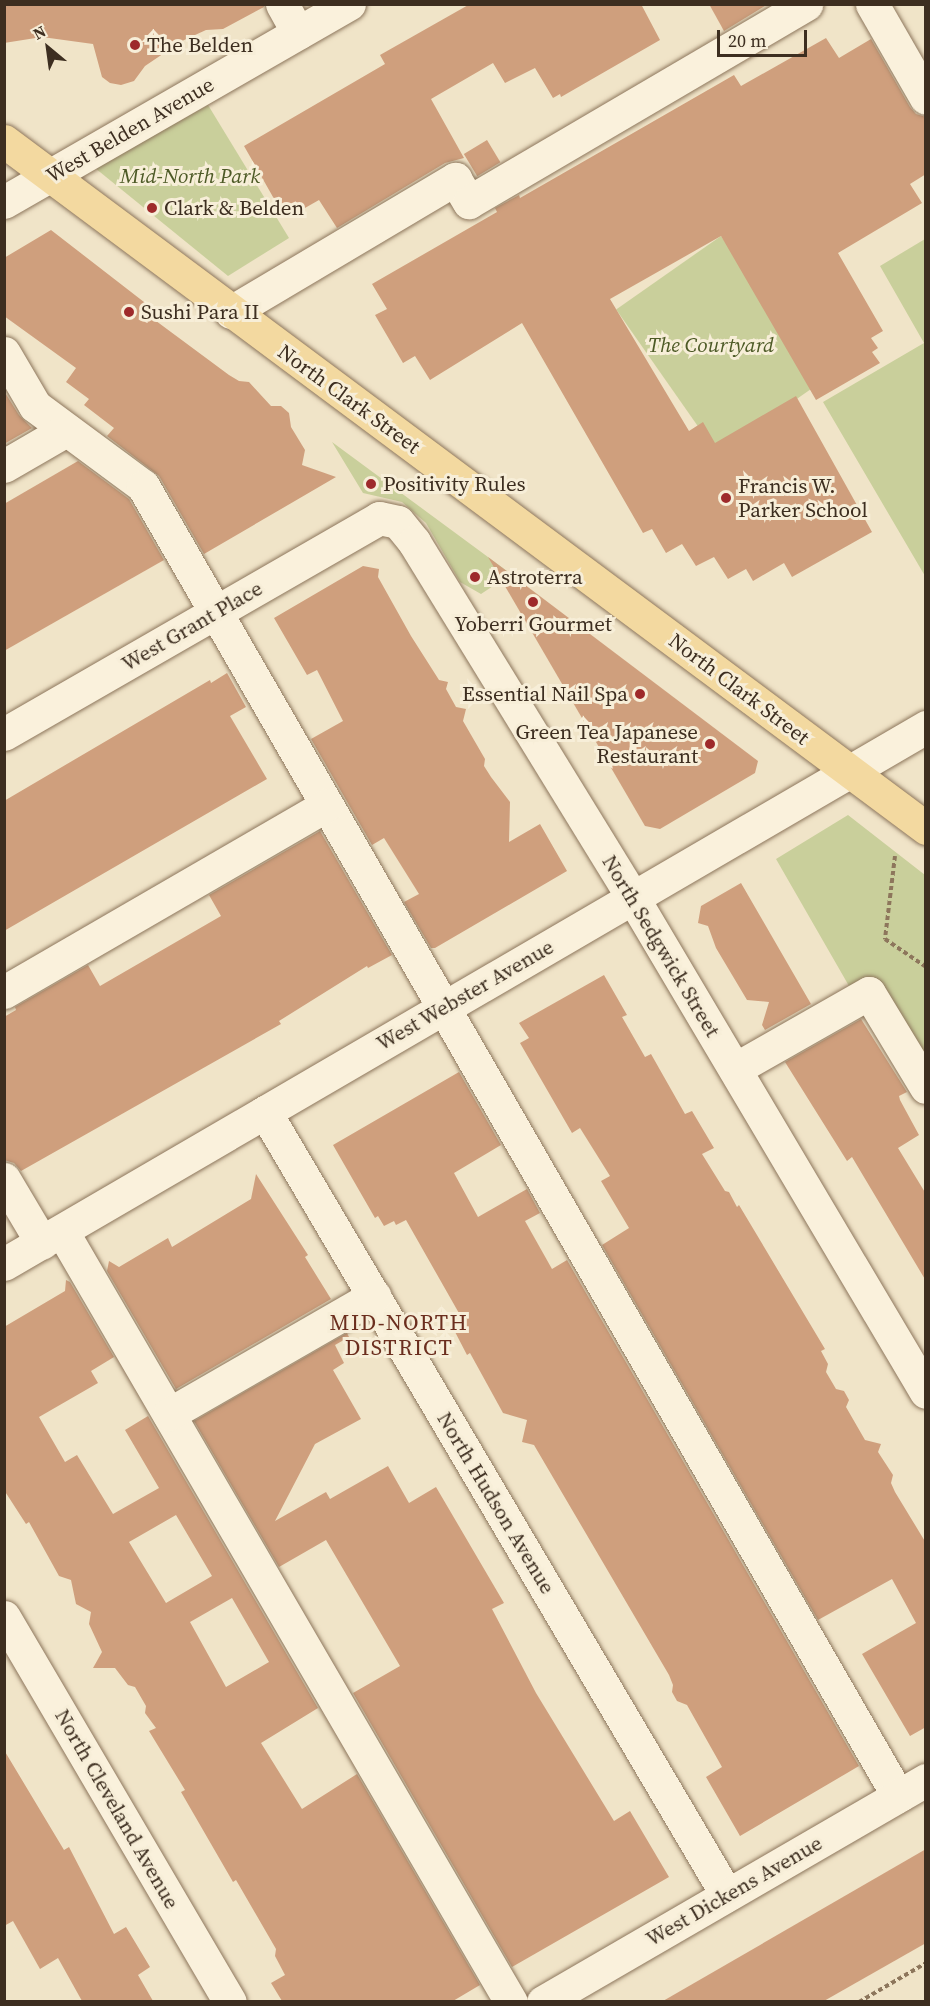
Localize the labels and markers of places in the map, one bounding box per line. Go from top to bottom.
place label: The Belden [147,32,253,58]
marker: The Belden [128,38,142,52]
place label: Clark & Belden [164,195,304,221]
marker: Clark & Belden [145,201,159,215]
place label: Sushi Para II [141,299,259,325]
marker: Sushi Para II [122,305,136,319]
place label: Positivity Rules [383,471,526,497]
place label: Francis W. Parker School [738,473,868,523]
marker: Positivity Rules [364,477,378,491]
marker: Francis W. Parker School [719,491,733,505]
place label: Astroterra [487,564,583,590]
marker: Astroterra [468,570,482,584]
marker: Yoberri Gourmet [526,595,540,609]
place label: Yoberri Gourmet [454,611,612,637]
place label: Essential Nail Spa [462,681,628,707]
marker: Essential Nail Spa [633,687,647,701]
place label: Green Tea Japanese Restaurant [515,719,698,769]
marker: Green Tea Japanese Restaurant [703,737,717,751]

